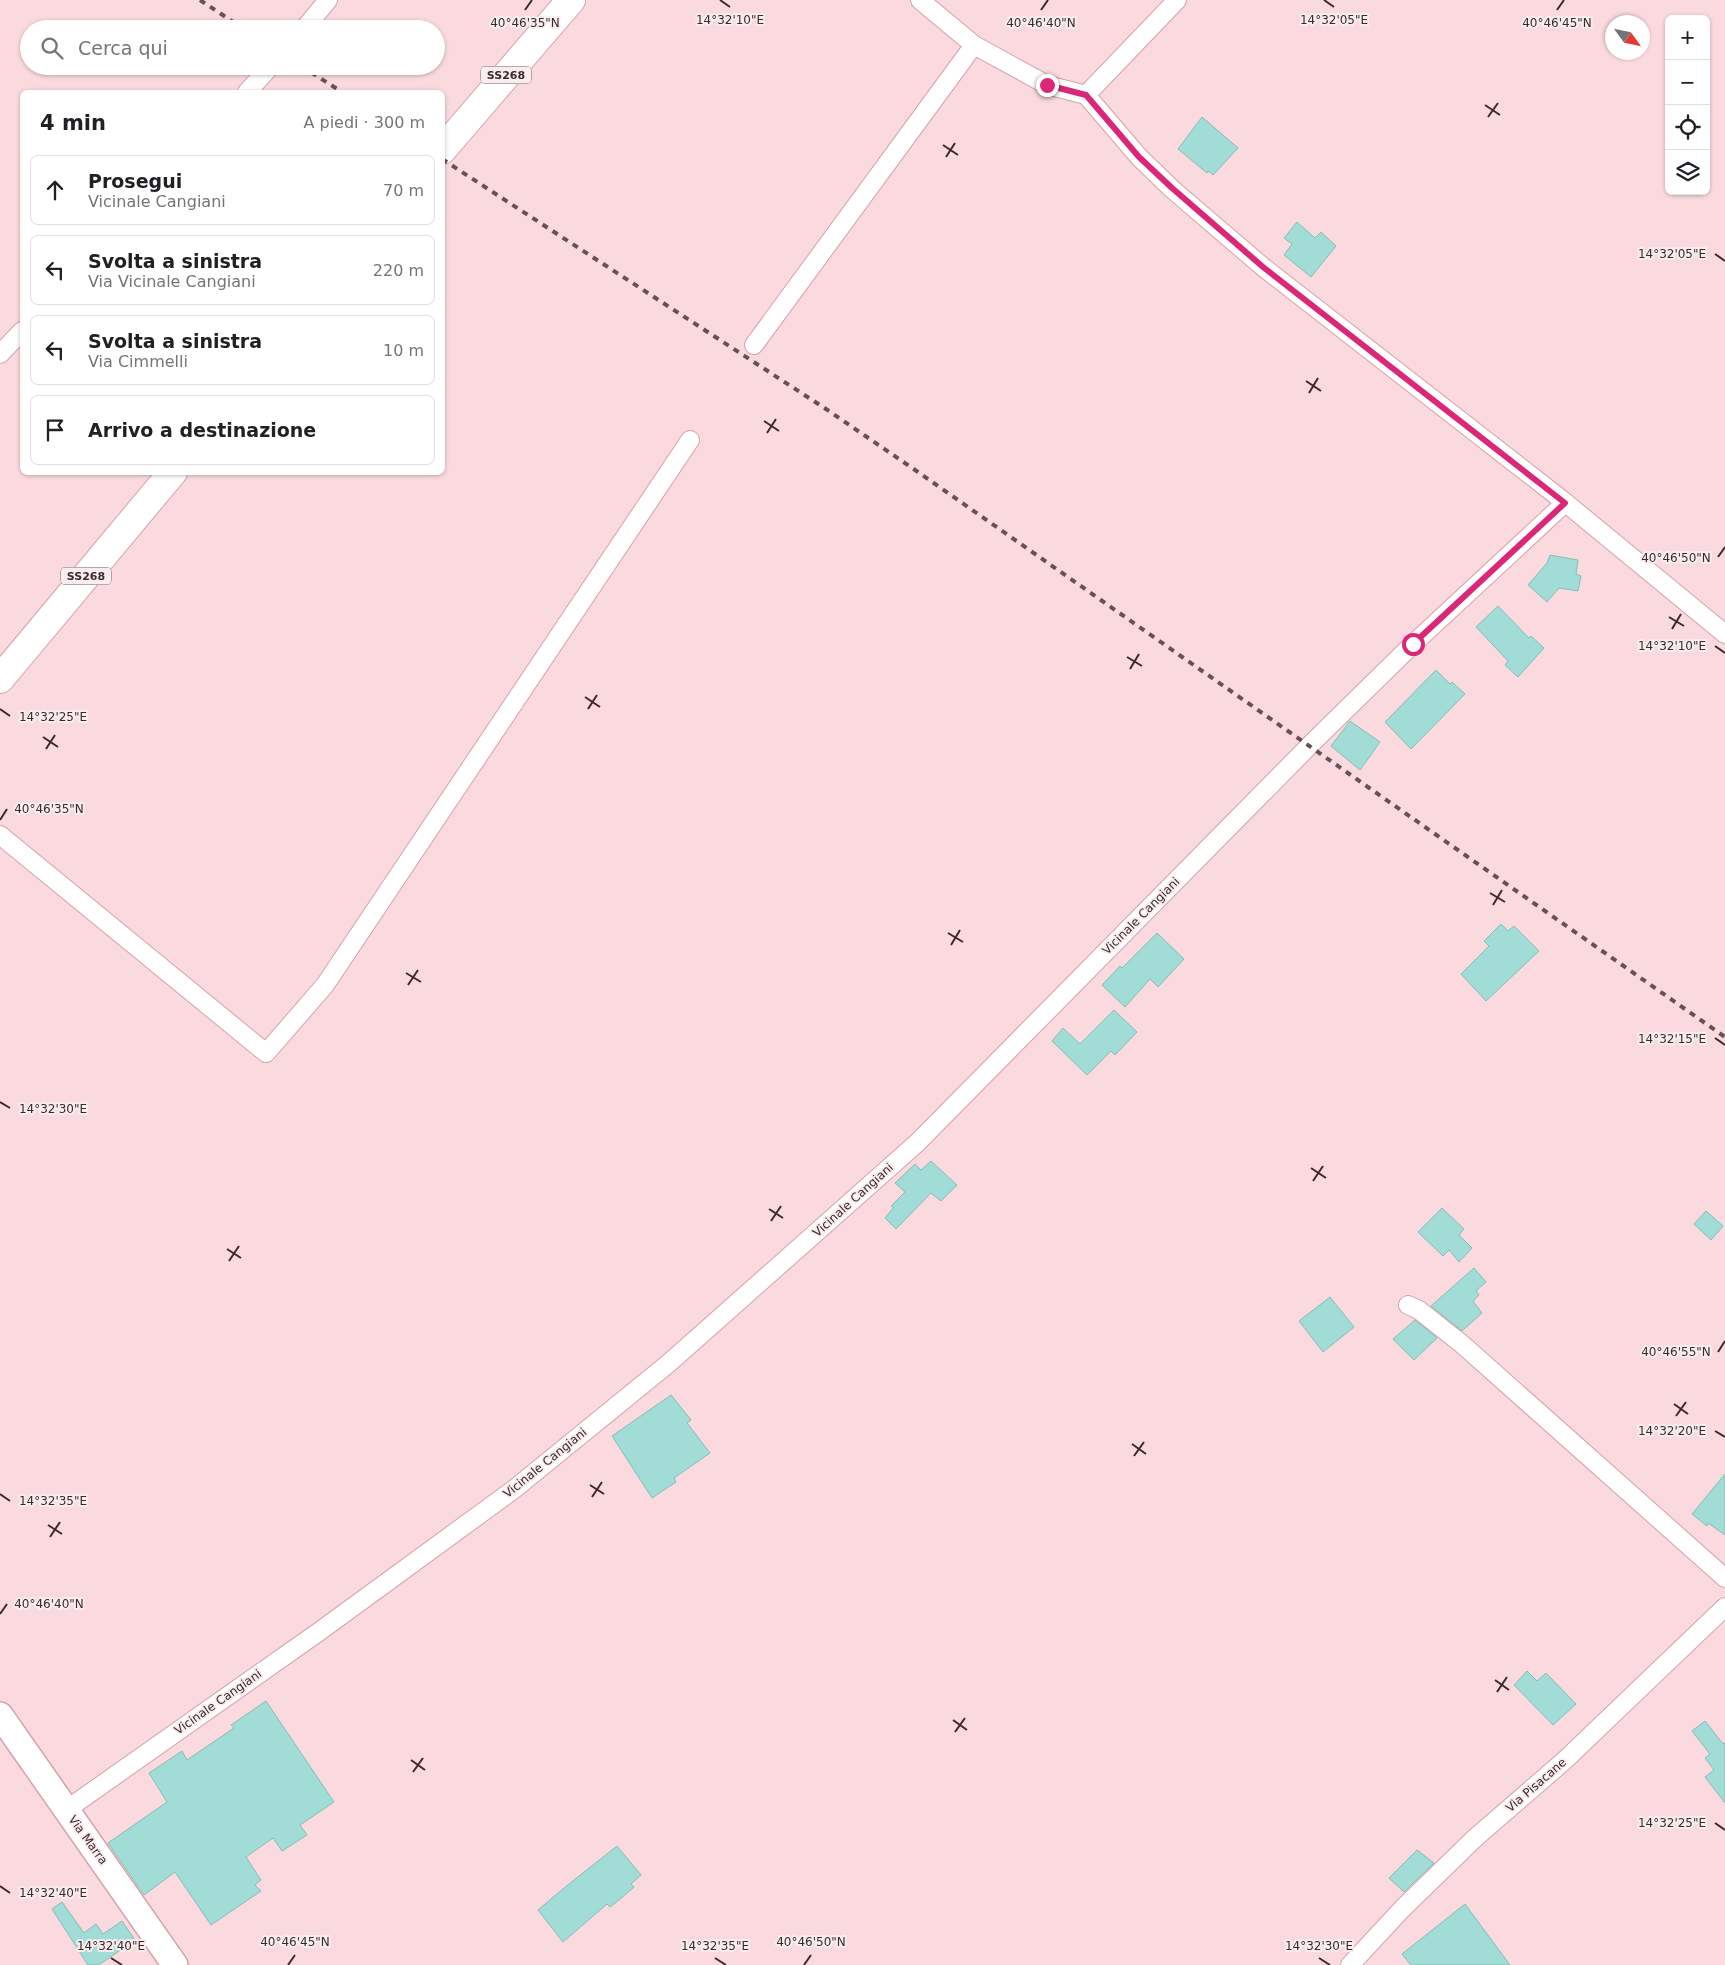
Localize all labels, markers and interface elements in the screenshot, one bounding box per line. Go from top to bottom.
text: 14°32'10"E [696,13,764,27]
text: 14°32'05"E [1300,13,1368,27]
north arrow [1605,15,1650,60]
map controls [1665,15,1710,195]
button: + [1665,15,1710,60]
text: 40°46'35"N [490,16,560,30]
text: 40°46'40"N [1006,16,1076,30]
text: 40°46'45"N [1522,16,1592,30]
search box [20,20,445,75]
icon: search [38,34,66,62]
text: Cerca qui [78,37,168,59]
button: − [1665,60,1710,105]
road number: SS268 [481,66,531,84]
route end [1036,74,1059,97]
button: locate [1665,105,1710,150]
text: 4 min [40,111,106,135]
text: A piedi · 300 m [303,113,425,132]
button: layers [1665,150,1710,195]
text: Prosegui [88,170,182,192]
icon: ahead [41,176,69,204]
text: 70 m [383,181,424,200]
text: Vicinale Cangiani [88,192,226,211]
text: 14°32'05"E [1638,247,1706,261]
text: Svolta a sinistra [88,250,262,272]
icon: left [41,256,69,284]
text: 220 m [373,261,424,280]
text: Via Vicinale Cangiani [88,272,256,291]
text: Svolta a sinistra [88,330,262,352]
icon: left [41,336,69,364]
text: 10 m [383,341,424,360]
text: Via Cimmelli [88,352,188,371]
icon: arrive [41,416,69,444]
text: Arrivo a destinazione [88,419,316,441]
text: 40°46'50"N [1641,551,1711,565]
road number: SS268 [61,568,111,584]
route start [1402,633,1425,656]
text: 14°32'10"E [1638,639,1706,653]
text: 14°32'25"E [19,710,87,724]
text: 40°46'35"N [14,802,84,816]
street label: Vicinale Cangiani [1100,875,1182,957]
text: 14°32'15"E [1638,1032,1706,1046]
text: 14°32'30"E [19,1102,87,1116]
street label: Vicinale Cangiani [810,1160,896,1240]
text: 40°46'55"N [1641,1345,1711,1359]
text: 14°32'20"E [1638,1424,1706,1438]
street label: Vicinale Cangiani [500,1425,590,1501]
text: 14°32'35"E [19,1494,87,1508]
text: 40°46'40"N [14,1597,84,1611]
street label: Vicinale Cangiani [172,1667,264,1737]
street label: Via Pisacane [1503,1755,1569,1815]
street label: Via Marra [66,1813,110,1867]
text: 14°32'25"E [1638,1816,1706,1830]
text: 14°32'40"E [19,1886,87,1900]
text: 40°46'45"N [260,1935,330,1949]
text: 40°46'50"N [776,1935,846,1949]
text: 14°32'40"E [77,1939,145,1953]
text: 14°32'35"E [681,1939,749,1953]
text: 14°32'30"E [1285,1939,1353,1953]

